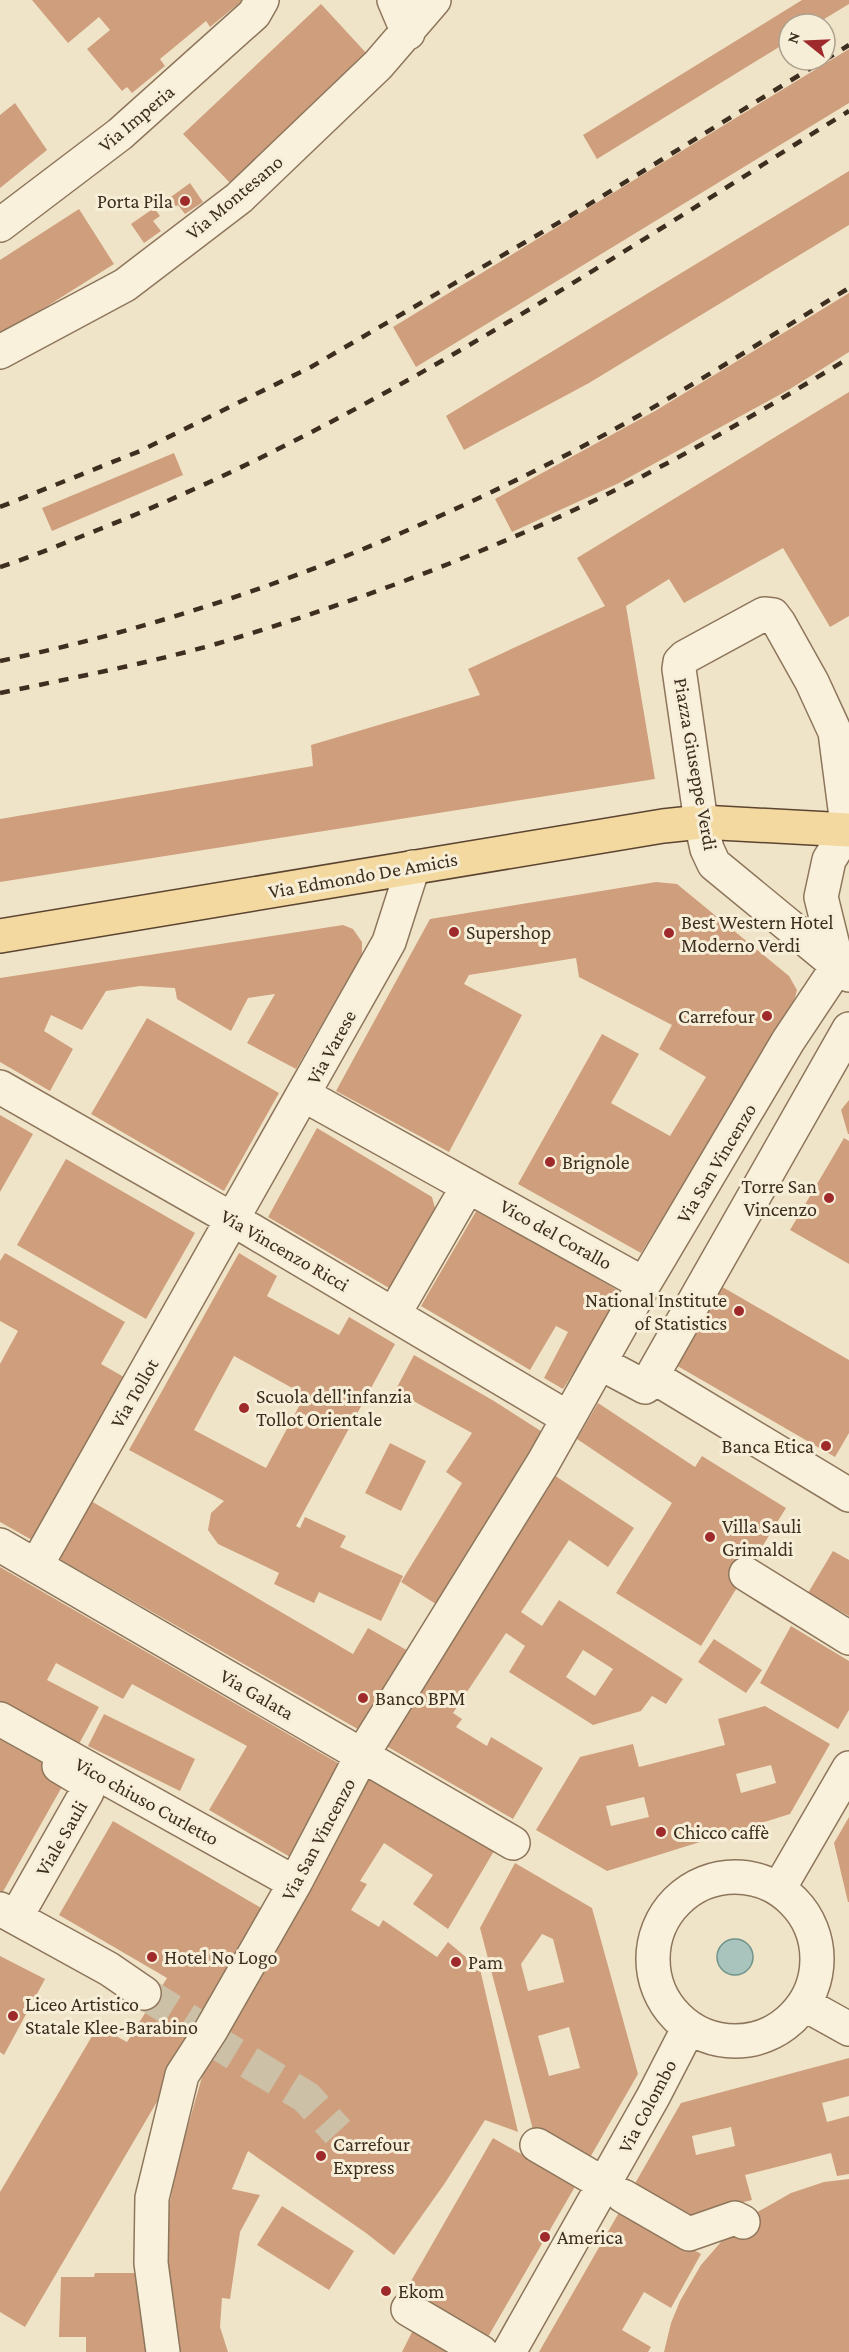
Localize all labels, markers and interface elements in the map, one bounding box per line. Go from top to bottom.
north arrow [777,12,837,72]
text: N [783,30,803,45]
street label: Via Imperia [94,80,179,157]
street label: Via Montesano [181,150,287,244]
place label: Porta Pila [97,190,173,212]
marker: Porta Pila [178,194,192,208]
street label: Piazza Giuseppe Verdi [669,676,722,852]
street label: Via Edmondo De Amicis [267,848,459,902]
place label: Best Western Hotel Moderno Verdi [681,911,834,956]
place label: Supershop [466,921,551,944]
marker: Supershop [447,925,461,939]
marker: Best Western Hotel Moderno Verdi [662,926,676,940]
place label: Carrefour [678,1005,755,1027]
street label: Via Varese [302,1006,360,1088]
marker: Carrefour [760,1009,774,1023]
street label: Via San Vincenzo [672,1099,760,1227]
place label: Brignole [562,1151,630,1174]
marker: Brignole [543,1155,557,1169]
place label: Torre San Vincenzo [741,1175,817,1220]
marker: Torre San Vincenzo [822,1191,836,1205]
street label: Vico del Corallo [496,1194,616,1274]
street label: Via Vincenzo Ricci [217,1204,353,1296]
place label: National Institute of Statistics [585,1289,727,1334]
marker: National Institute of Statistics [732,1304,746,1318]
street label: Via Tollot [105,1354,163,1432]
place label: Scuola dell'infanzia Tollot Orientale [256,1385,412,1430]
marker: Scuola dell'infanzia Tollot Orientale [237,1401,251,1415]
place label: Banca Etica [722,1435,814,1457]
marker: Banca Etica [819,1439,833,1453]
place label: Villa Sauli Grimaldi [722,1515,802,1560]
marker: Villa Sauli Grimaldi [703,1530,717,1544]
street label: Via Galata [216,1664,298,1724]
place label: Banco BPM [375,1687,465,1709]
marker: Banco BPM [356,1691,370,1705]
street label: Vico chiuso Curletto [71,1752,223,1850]
street label: Via San Vincenzo [276,1774,360,1904]
street label: Viale Sauli [31,1797,91,1879]
place label: Chicco caffè [673,1821,769,1843]
marker: Chicco caffè [654,1825,668,1839]
place label: Hotel No Logo [164,1946,277,1969]
marker: Hotel No Logo [145,1950,159,1964]
place label: Pam [468,1951,503,1973]
marker: Pam [449,1955,463,1969]
place label: Liceo Artistico Statale Klee-Barabino [25,1993,198,2038]
marker: Liceo Artistico Statale Klee-Barabino [6,2009,20,2023]
street label: Via Colombo [613,2056,681,2156]
place label: Carrefour Express [333,2133,410,2179]
marker: Carrefour Express [314,2149,328,2163]
place label: America [557,2226,623,2248]
marker: America [538,2230,552,2244]
place label: Ekom [398,2280,444,2302]
marker: Ekom [379,2284,393,2298]

